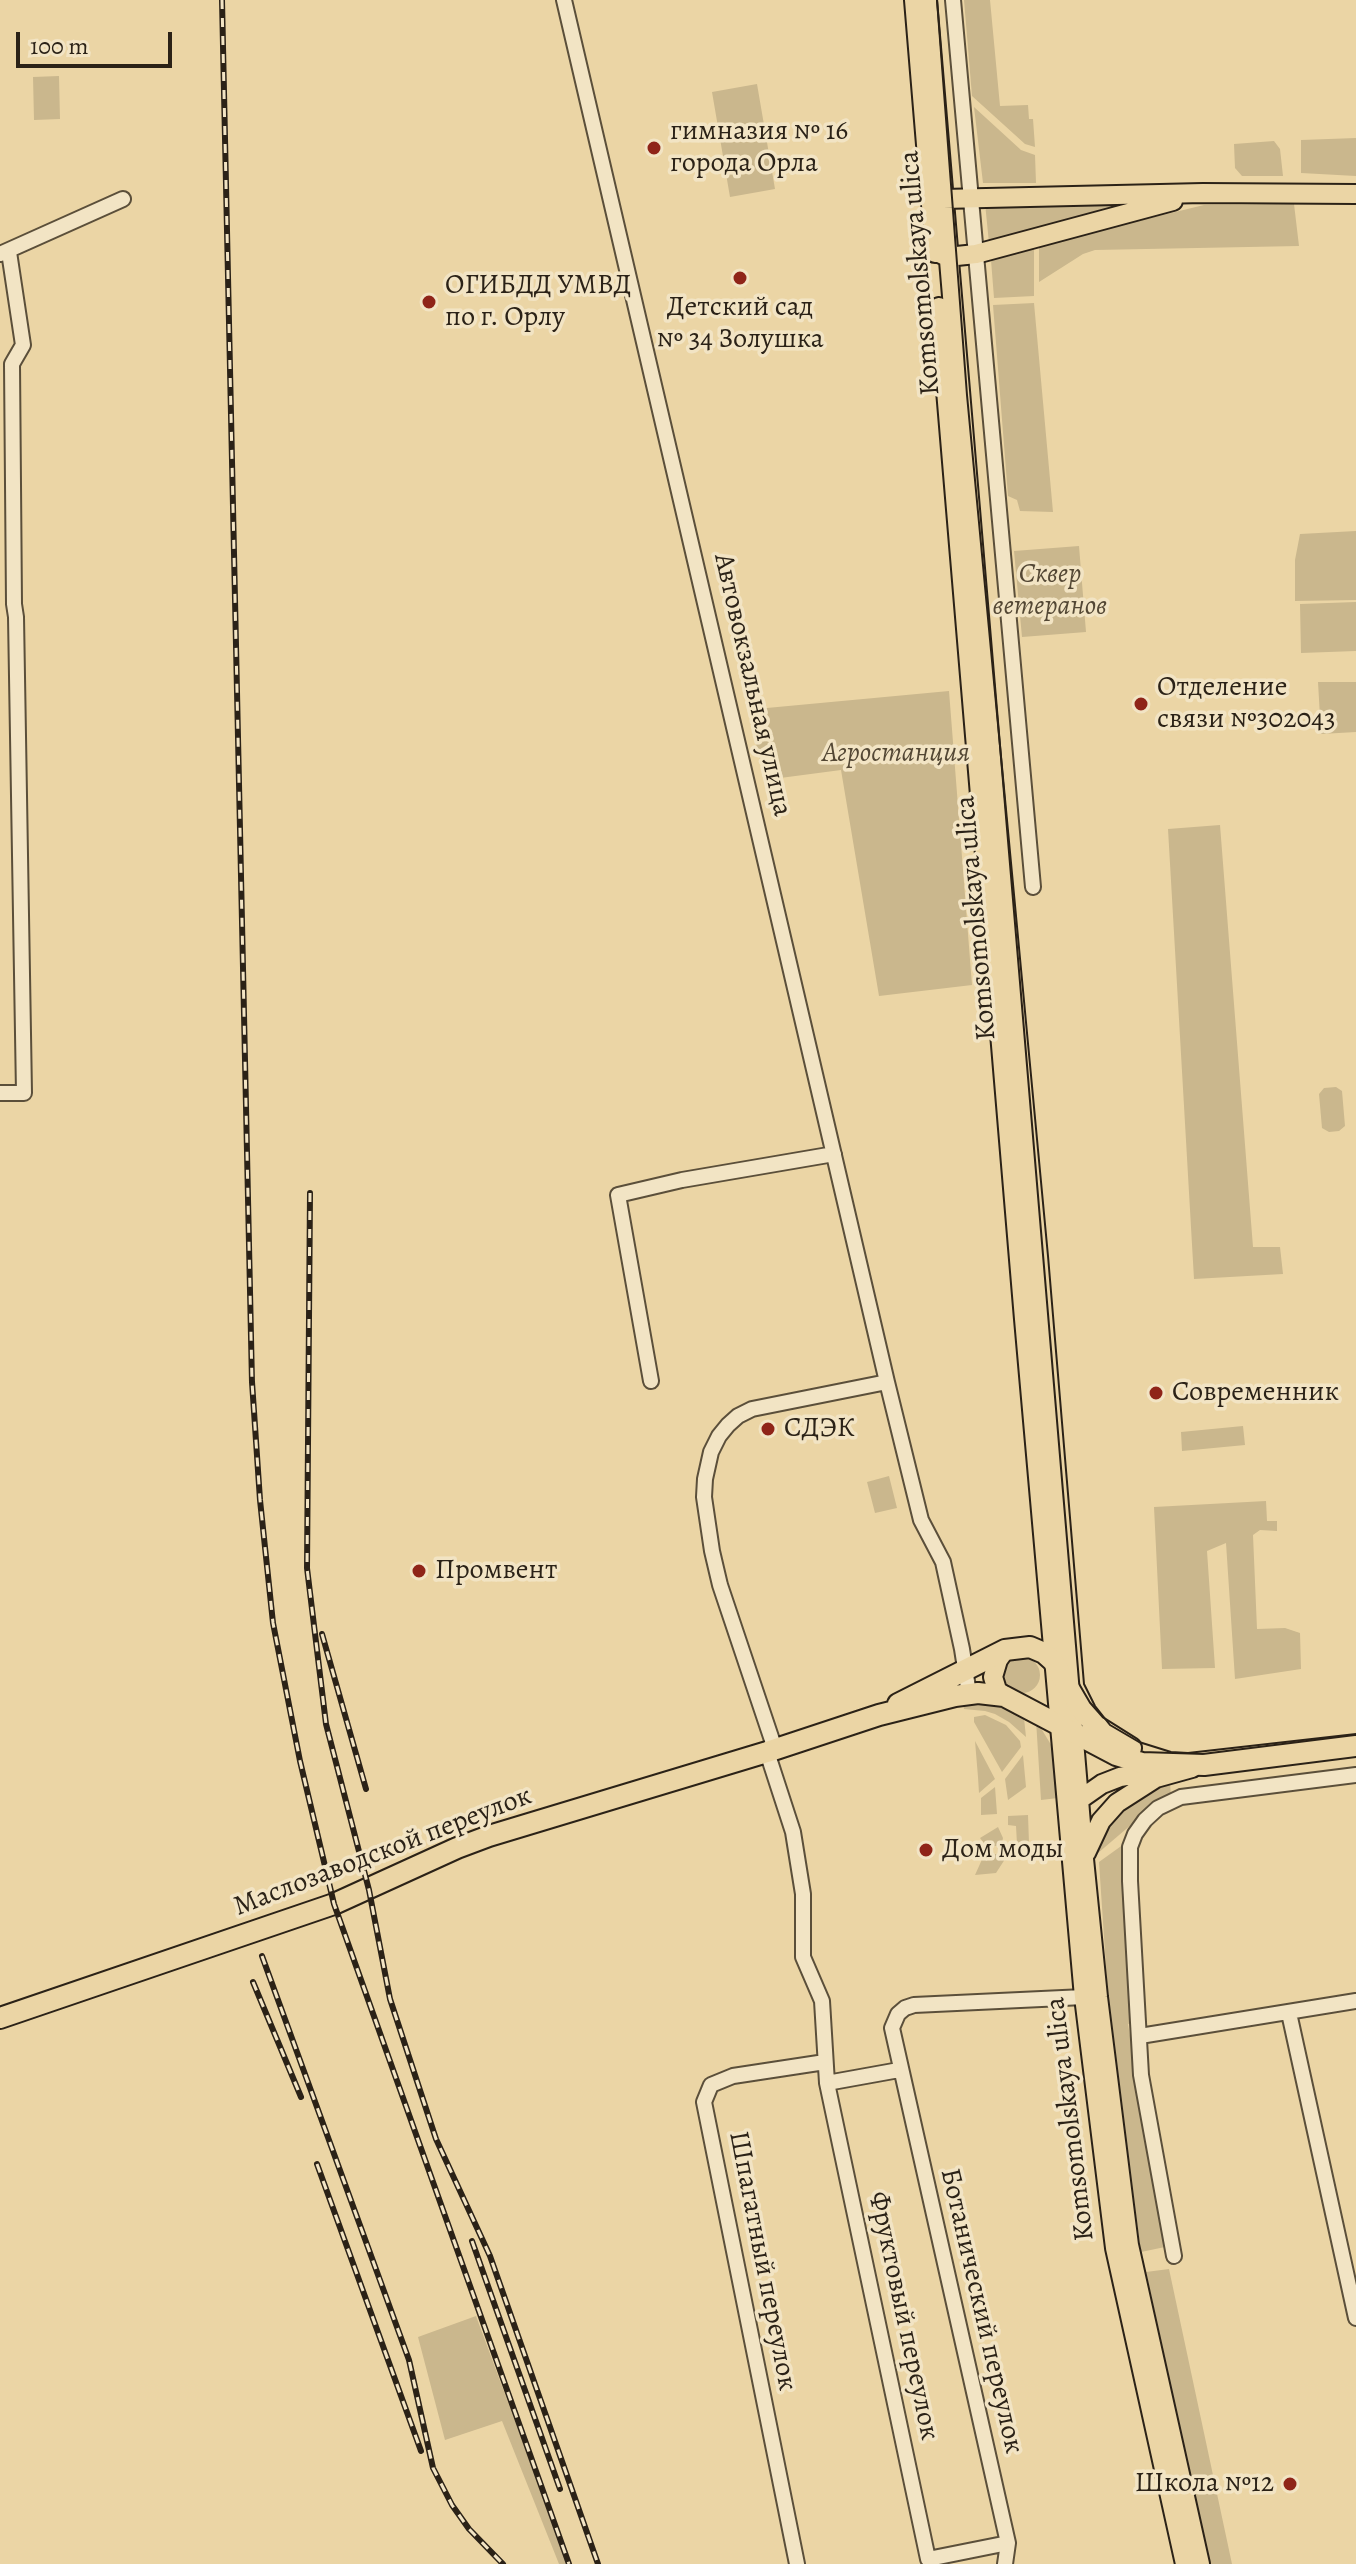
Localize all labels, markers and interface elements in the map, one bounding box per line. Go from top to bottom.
scale bar [20,16,176,66]
text: 100 m [30,30,89,62]
place label: гимназия № 16 города Орла [670,115,848,181]
marker: гимназия № 16 города Орла [645,139,663,157]
street label: Komsomolskaya ulica [894,149,948,397]
place label: ОГИБДД УМВД по г. Орлу [445,269,632,335]
marker: Детский сад № 34 Золушка [731,269,749,287]
place label: Детский сад № 34 Золушка [656,291,824,357]
marker: ОГИБДД УМВД по г. Орлу [420,293,438,311]
street label: Автовокзальная улица [705,550,799,820]
park label: Сквер ветеранов [993,558,1107,624]
place label: Отделение связи №302043 [1157,671,1336,737]
marker: Отделение связи №302043 [1132,695,1150,713]
park label: Агростанция [822,737,970,771]
street label: Komsomolskaya ulica [950,794,1004,1042]
place label: Современник [1172,1376,1339,1410]
marker: Современник [1147,1384,1165,1402]
place label: СДЭК [784,1412,855,1446]
marker: СДЭК [759,1420,777,1438]
place label: Промвент [435,1554,557,1588]
marker: Промвент [410,1562,428,1580]
street label: Маслозаводской переулок [229,1780,537,1924]
place label: Дом моды [942,1833,1064,1867]
marker: Дом моды [917,1841,935,1859]
street label: Komsomolskaya ulica [1039,1995,1103,2243]
street label: Шпагатный переулок [720,2128,804,2394]
street label: Ботанический переулок [932,2165,1030,2457]
street label: Фруктовый переулок [860,2189,946,2443]
place label: Школа №12 [1134,2467,1274,2501]
marker: Школа №12 [1281,2475,1299,2493]

